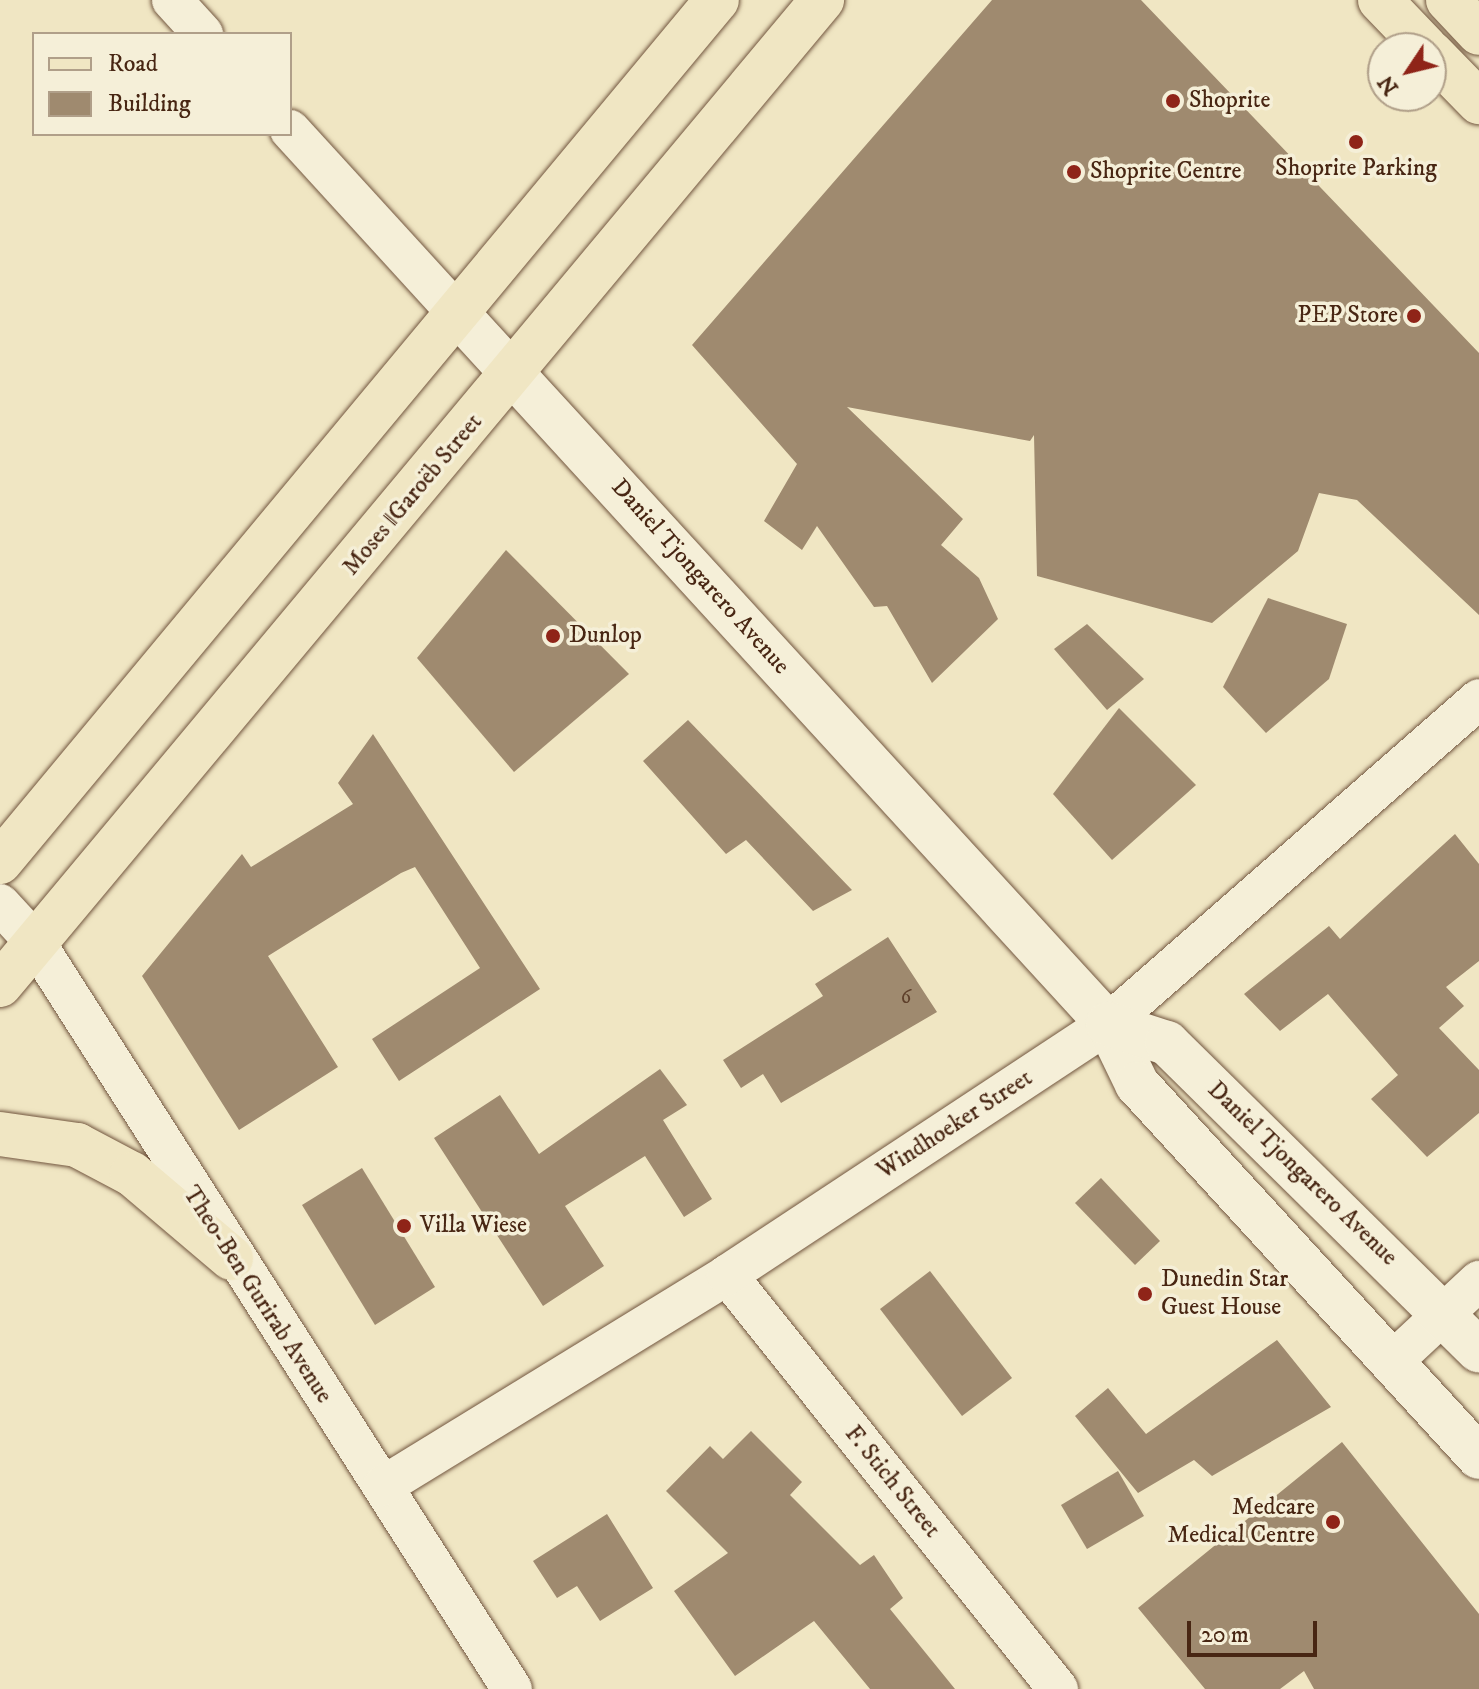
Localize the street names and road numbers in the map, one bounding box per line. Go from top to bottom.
street label: Moses ǁGaroëb Street [337,408,489,582]
street label: Daniel Tjongarero Avenue [605,473,795,681]
street label: Windhoeker Street [872,1064,1038,1186]
street label: Daniel Tjongarero Avenue [1201,1076,1403,1272]
street label: Theo-Ben Gurirab Avenue [176,1181,338,1409]
street label: F. Stich Street [838,1420,946,1544]

